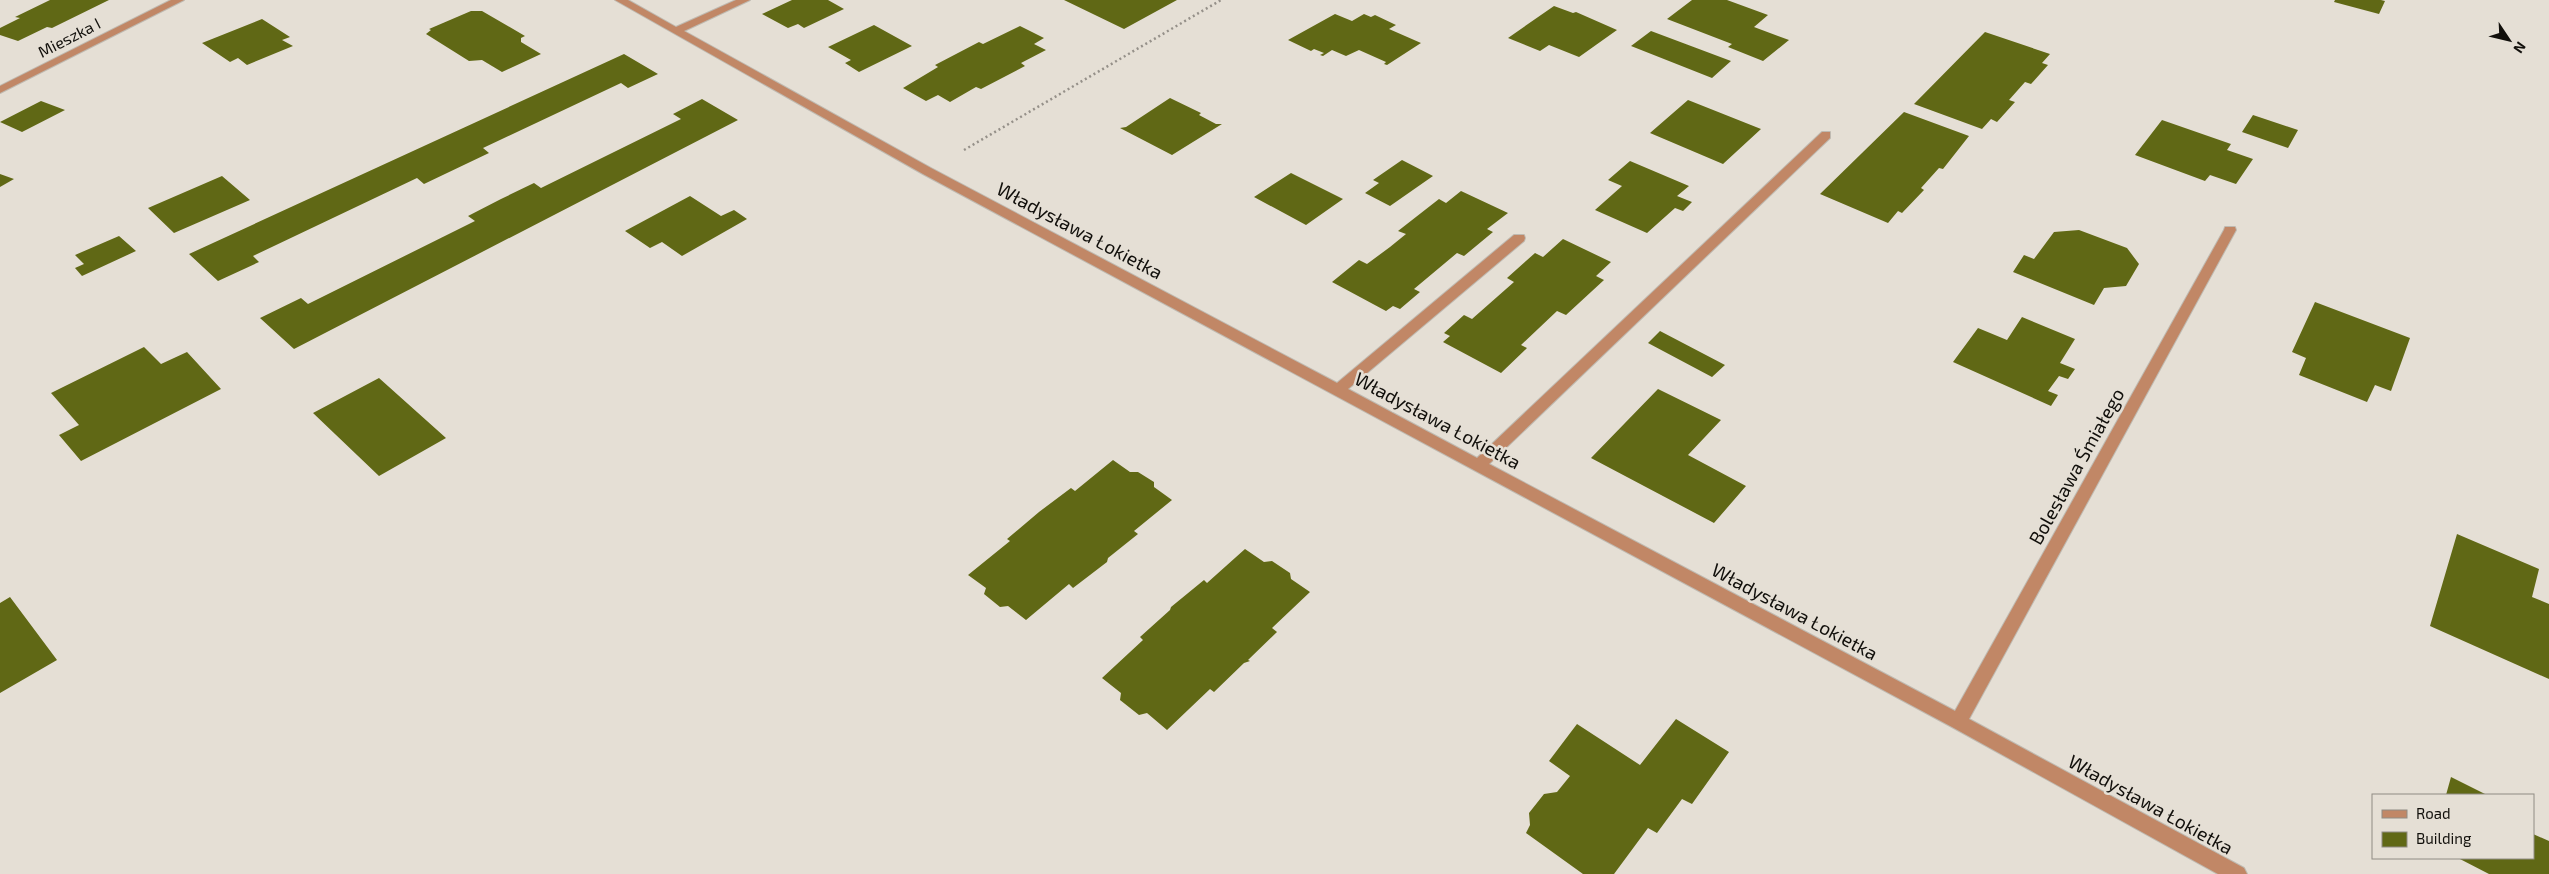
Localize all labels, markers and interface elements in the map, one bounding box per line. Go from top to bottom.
street label: Mieszka I [35,13,103,61]
north arrow [2484,15,2534,65]
text: N [2510,39,2530,57]
street label: Władysława Łokietka [993,176,1167,284]
street label: Władysława Łokietka [1351,366,1525,474]
street label: Bolesława Śmiałego [2023,384,2129,548]
street label: Władysława Łokietka [1708,557,1882,665]
street label: Władysława Łokietka [2065,749,2237,859]
legend [2372,794,2534,859]
text: Road [2416,804,2451,822]
text: Building [2416,829,2472,847]

